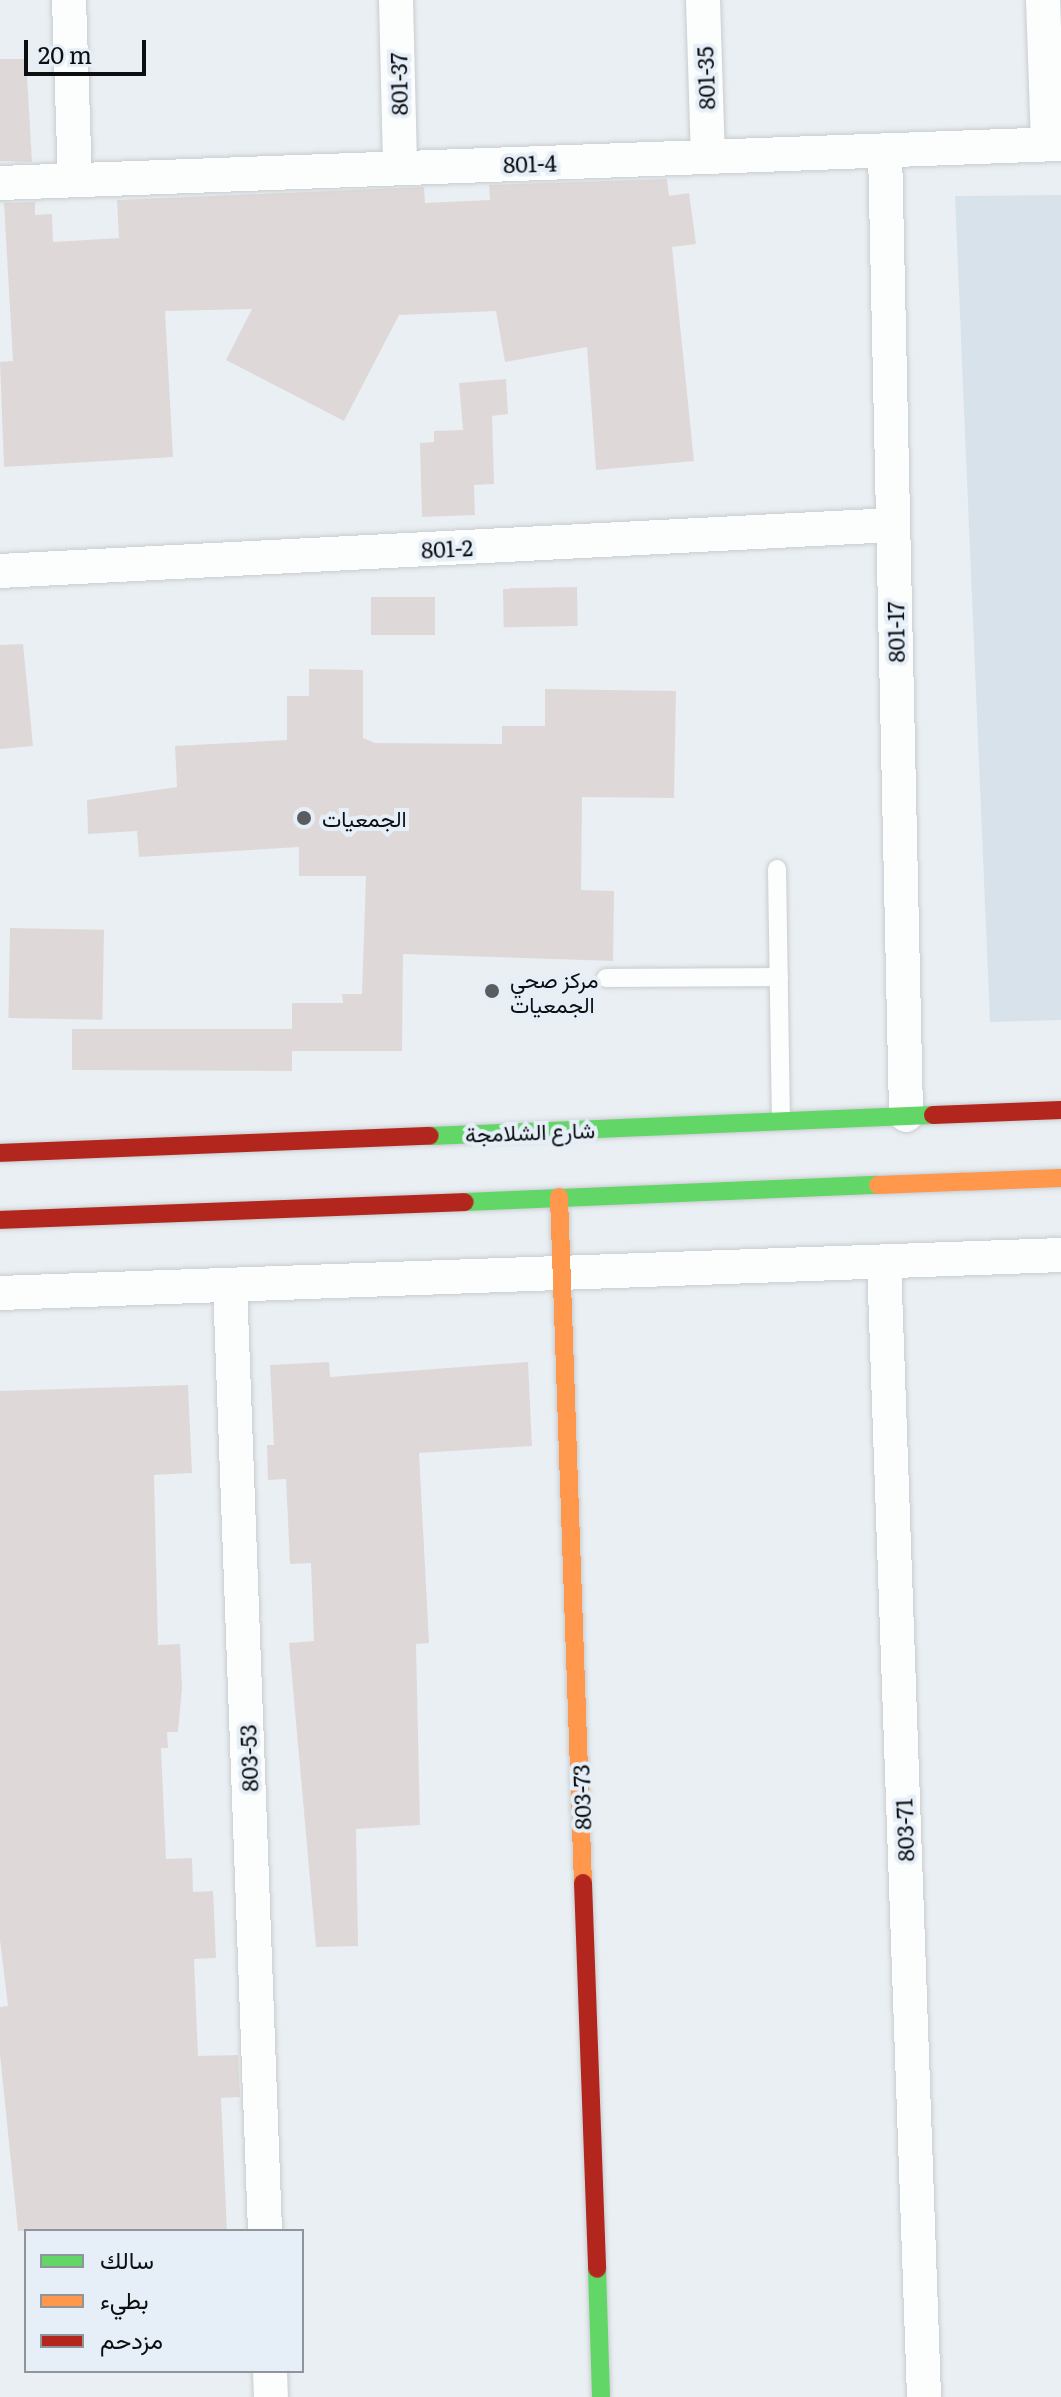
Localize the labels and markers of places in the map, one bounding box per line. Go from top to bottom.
place label: الجمعيات [322,805,407,831]
marker: الجمعيات [293,807,315,829]
place label: مركز صحي الجمعيات [510,965,599,1016]
marker: مركز صحي الجمعيات [481,980,503,1002]

